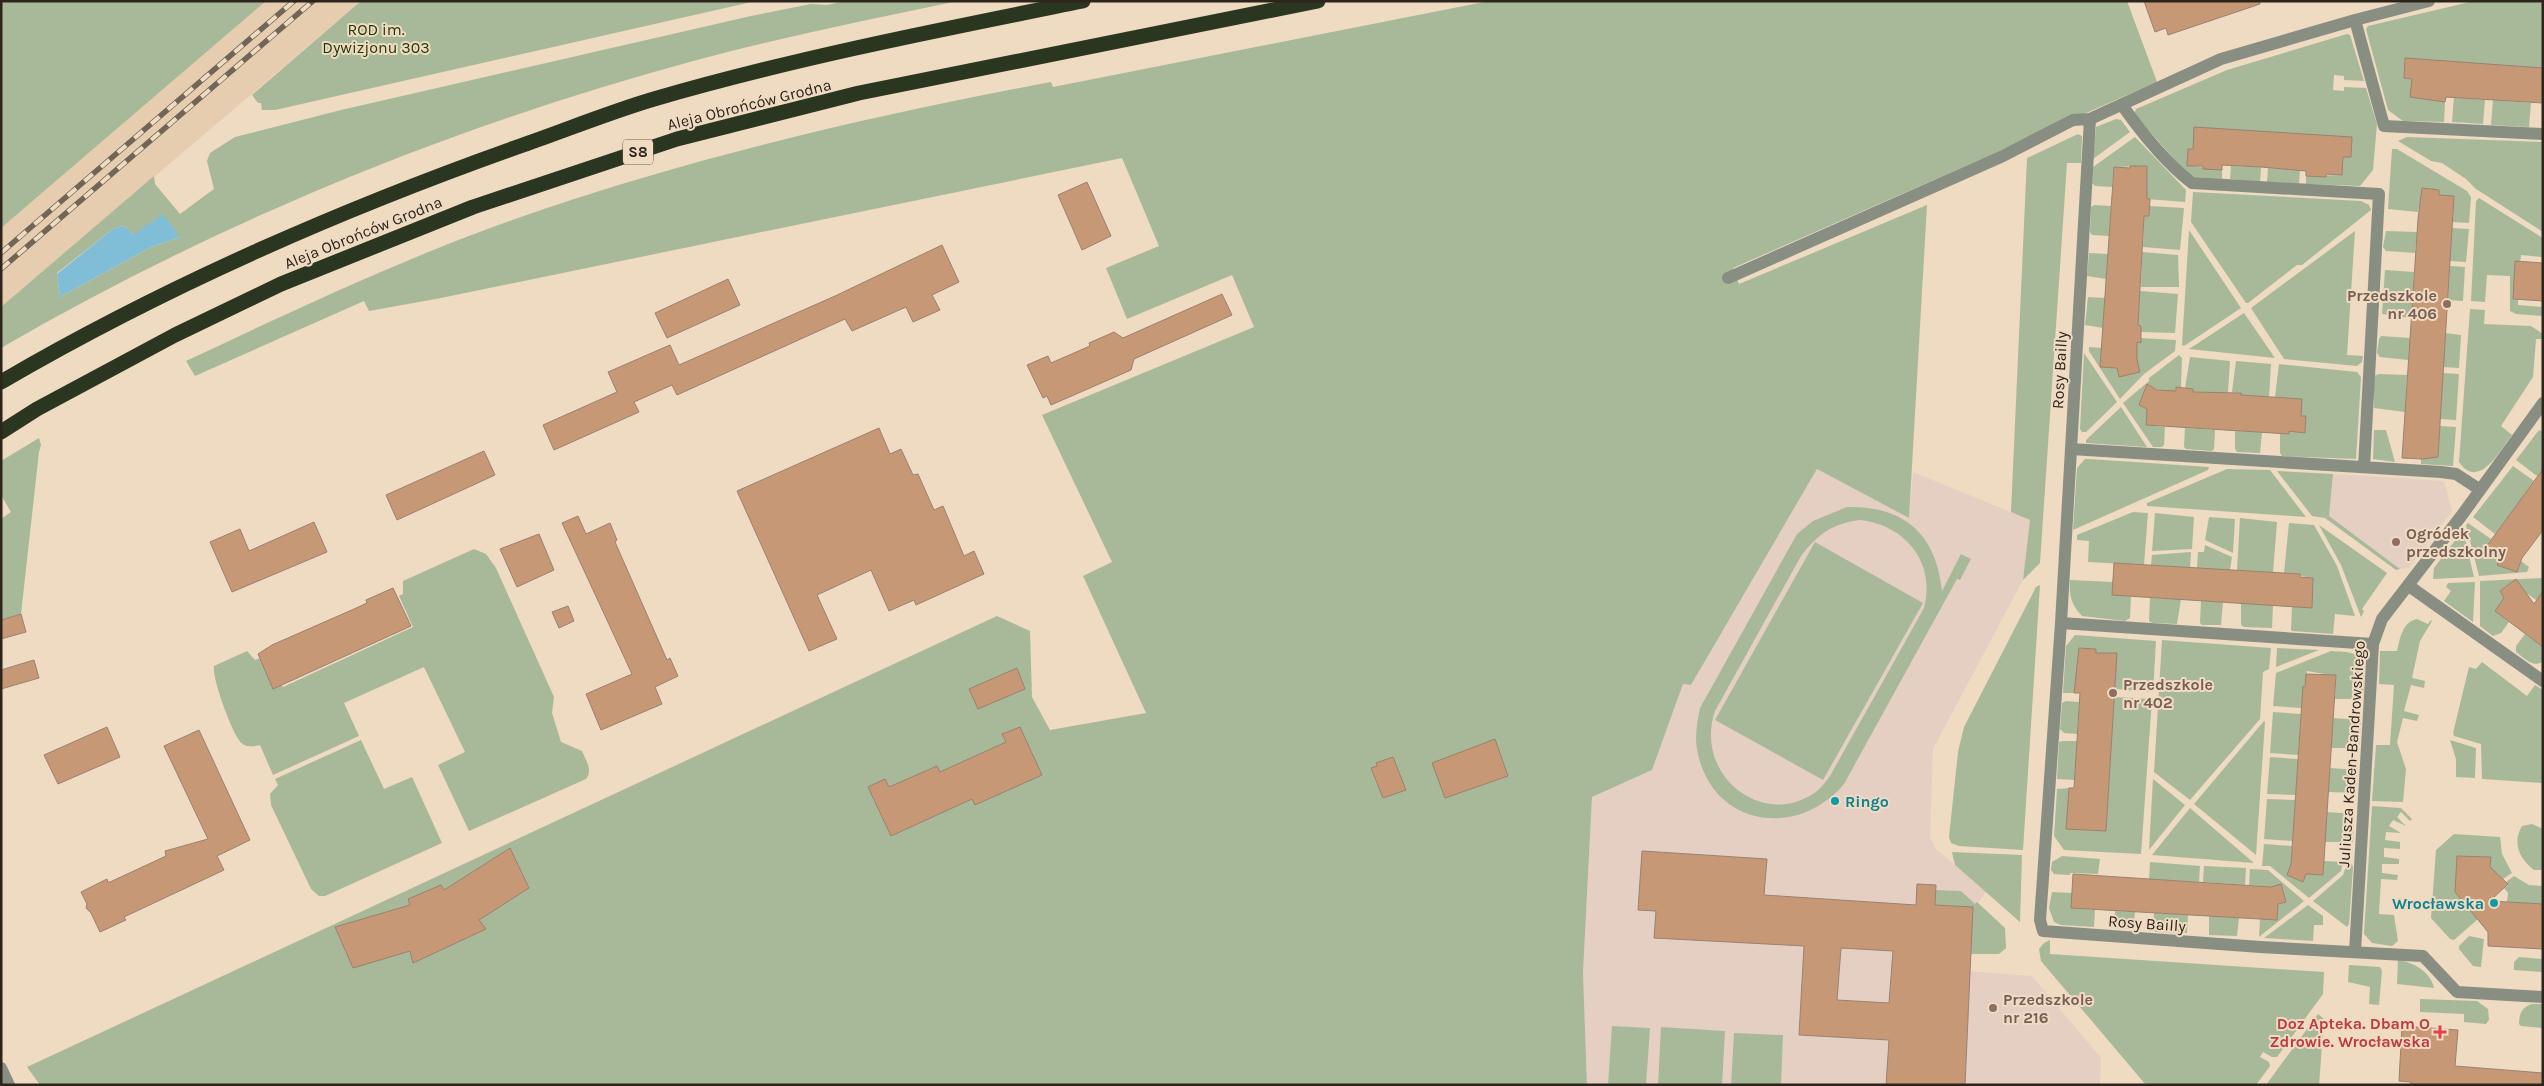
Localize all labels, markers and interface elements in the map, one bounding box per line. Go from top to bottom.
park label: ROD im. Dywizjonu 303 [322,20,430,57]
street label: Aleja Obrońców Grodna [665,75,833,134]
road number: S8 [623,140,653,164]
street label: Aleja Obrońców Grodna [281,192,445,273]
place label: Przedszkole nr 406 [2347,286,2437,323]
marker: Przedszkole nr 406 [2441,298,2453,310]
street label: Rosy Bailly [2048,330,2071,409]
place label: Ogródek przedszkolny [2406,524,2506,561]
marker: Ogródek przedszkolny [2390,536,2402,548]
street label: Juliusza Kaden-Bandrowskiego [2334,640,2369,868]
place label: Przedszkole nr 402 [2123,675,2213,712]
marker: Przedszkole nr 402 [2107,687,2119,699]
place label: Ringo [1845,792,1889,811]
marker: Ringo [1829,795,1841,807]
place label: Wrocławska [2392,894,2484,913]
marker: Wrocławska [2488,897,2500,909]
street label: Rosy Bailly [2107,911,2187,936]
place label: Przedszkole nr 216 [2003,990,2093,1027]
marker: Przedszkole nr 216 [1987,1002,1999,1014]
place label: Doz Apteka. Dbam O Zdrowie. Wrocławska [2270,1014,2430,1051]
marker: Doz Apteka. Dbam O Zdrowie. Wrocławska [2434,1026,2446,1038]

